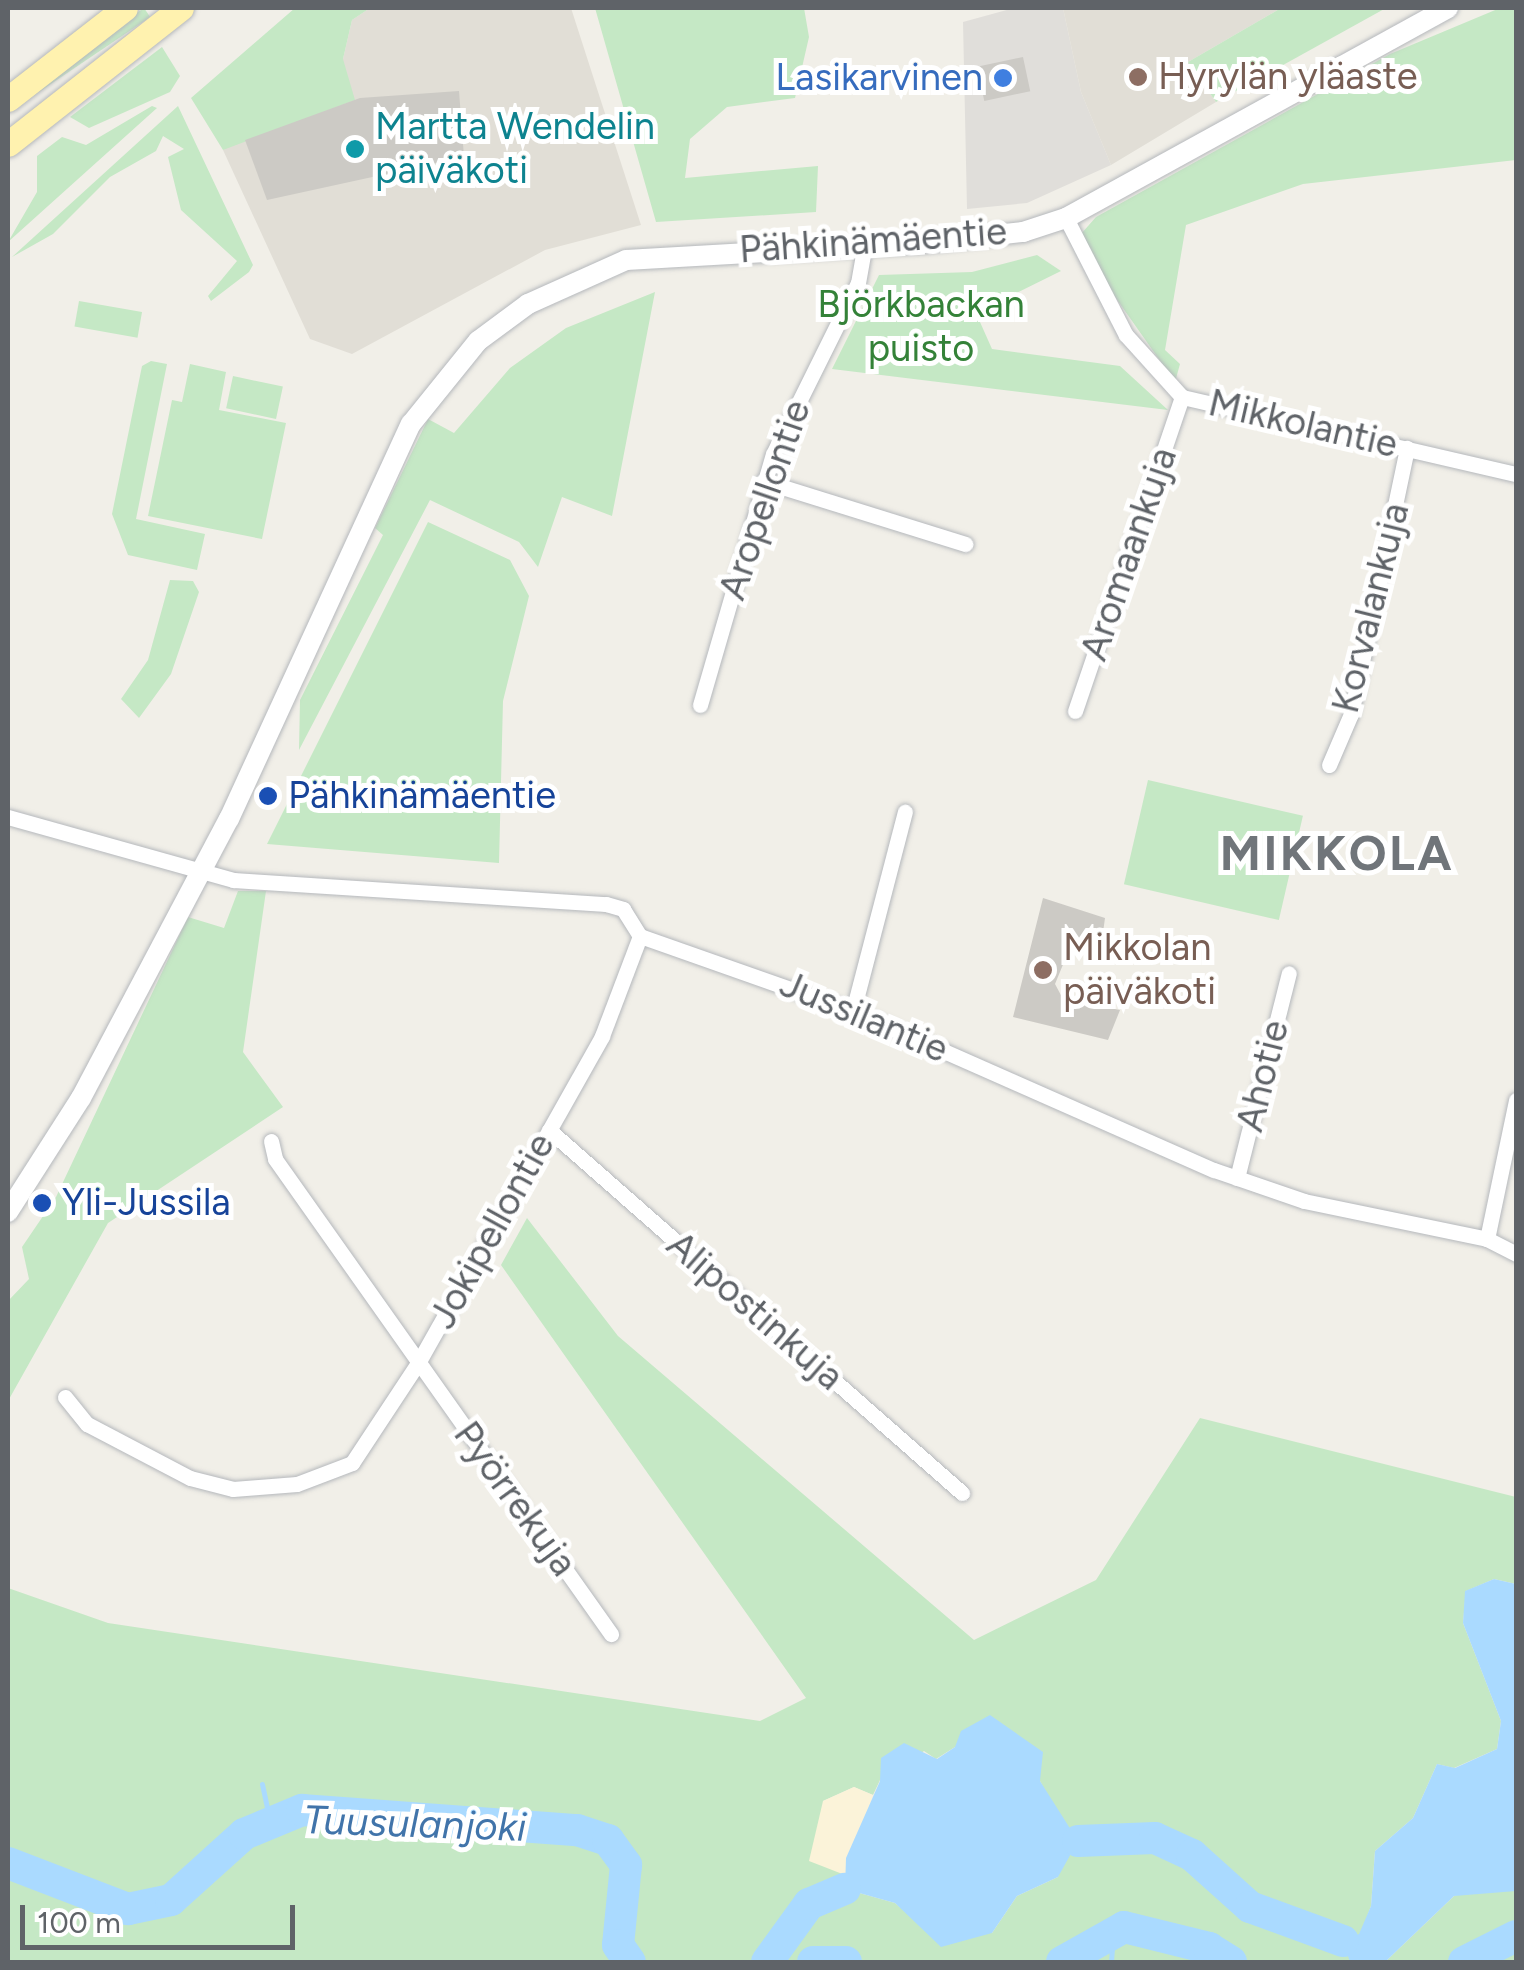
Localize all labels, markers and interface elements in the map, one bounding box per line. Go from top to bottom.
place label: Hyrylän yläaste [1158,54,1417,100]
place label: Lasikarvinen [775,55,983,101]
marker: Hyrylän yläaste [1127,66,1149,88]
marker: Lasikarvinen [992,67,1014,89]
place label: Martta Wendelin päiväkoti [375,104,655,193]
marker: Martta Wendelin päiväkoti [344,138,366,160]
street label: Pähkinämäentie [738,209,1008,273]
park label: Björkbackan puisto [817,282,1025,372]
street label: Mikkolantie [1204,380,1402,468]
street label: Aropellontie [710,394,820,606]
street label: Aromaankuja [1071,442,1187,666]
street label: Korvalankuja [1323,498,1419,718]
place label: Pähkinämäentie [288,773,556,819]
marker: Pähkinämäentie [257,785,279,807]
district label: MIKKOLA [1220,825,1454,883]
place label: Mikkolan päiväkoti [1063,925,1216,1014]
marker: Mikkolan päiväkoti [1032,959,1054,981]
street label: Jussilantie [773,961,955,1073]
street label: Ahotie [1227,1016,1299,1136]
street label: Jokipellontie [420,1126,564,1336]
place label: Yli-Jussila [62,1180,231,1226]
marker: Yli-Jussila [31,1192,53,1214]
street label: Alipostinkuja [658,1222,852,1400]
street label: Pyörrekuja [444,1413,586,1585]
water label: Tuusulanjoki [303,1795,527,1851]
scale bar [25,1885,300,1947]
text: 100 m [37,1904,121,1941]

